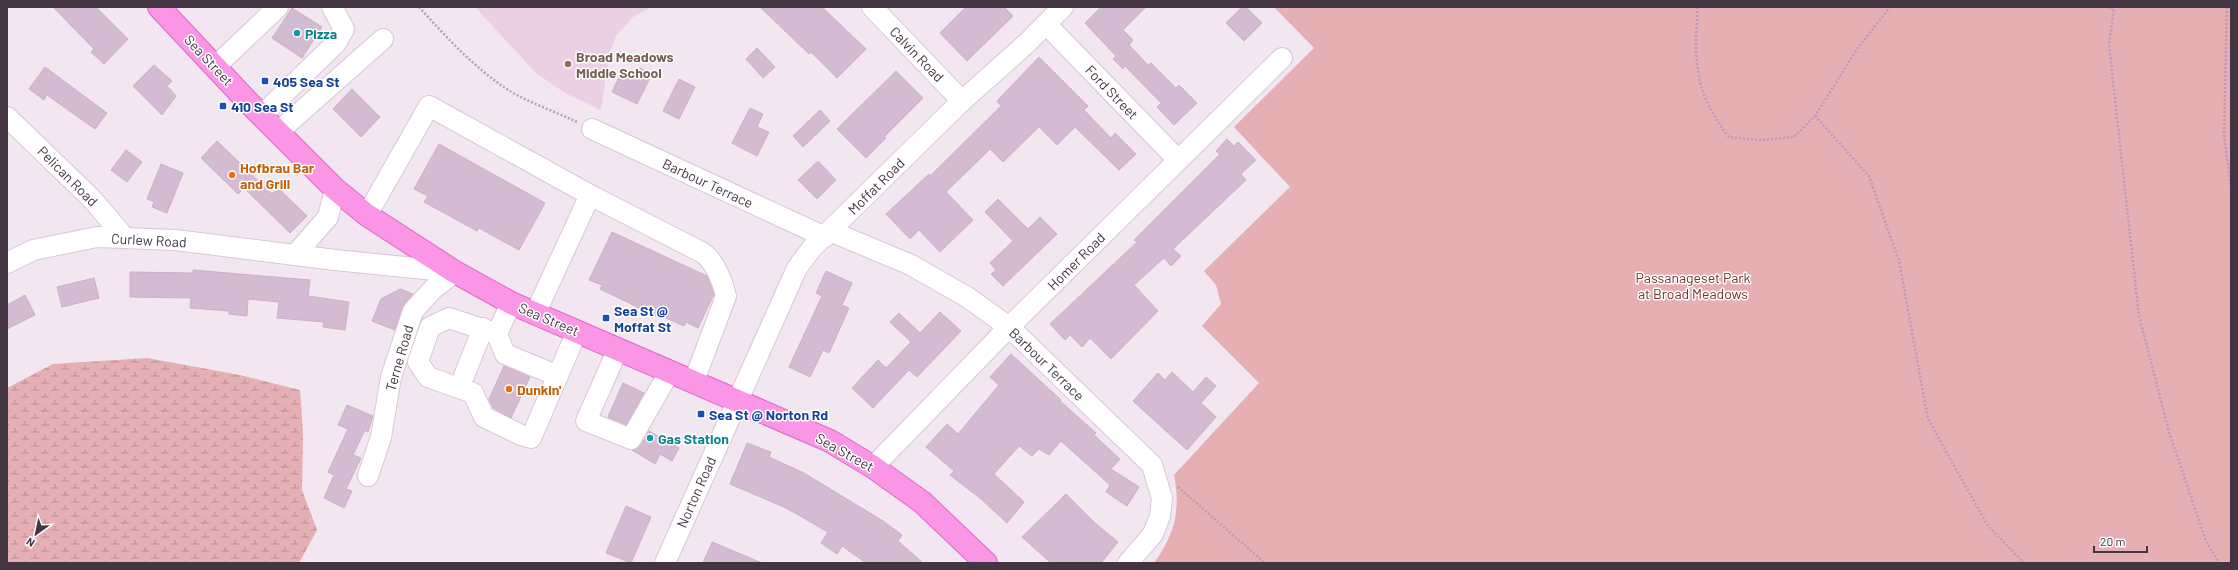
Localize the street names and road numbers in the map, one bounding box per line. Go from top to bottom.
street label: Calvin Road [886,23,948,85]
street label: Sea Street [181,31,237,89]
street label: Ford Street [1082,61,1142,123]
street label: Pelican Road [34,142,102,210]
street label: Moffat Road [844,154,908,218]
street label: Barbour Terrace [660,155,756,211]
street label: Homer Road [1044,229,1108,293]
street label: Curlew Road [111,230,187,250]
street label: Sea Street [516,299,582,339]
street label: Terne Road [381,323,417,393]
street label: Barbour Terrace [1006,324,1088,404]
street label: Sea Street [813,429,877,475]
street label: Norton Road [673,454,719,530]

